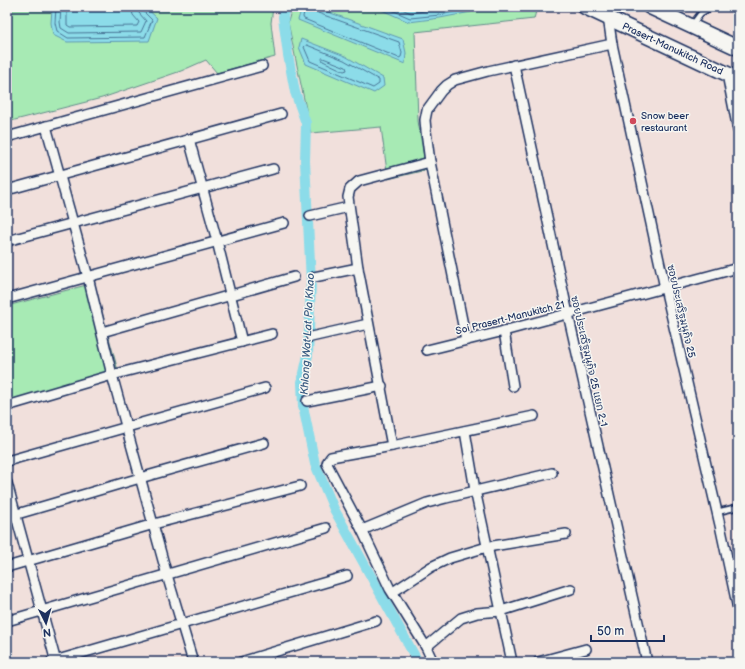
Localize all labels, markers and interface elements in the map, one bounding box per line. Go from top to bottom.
street label: Prasert-Manukitch Road [620,20,725,78]
place label: Snow beer restaurant [641,110,689,134]
marker: Snow beer restaurant [628,116,638,126]
street label: ซอยประเสริฐมนูกิจ 25 [663,263,699,360]
water label: Khlong Wat Lat Pla Khao [298,272,317,395]
street label: ซอยประเสริฐมนูกิจ 25 แยก 2-1 [567,295,611,428]
street label: Soi Prasert-Manukitch 21 [454,299,566,337]
north arrow [26,603,66,643]
scale bar [591,617,664,643]
text: 50 m [597,624,624,639]
text: N [42,626,52,639]

